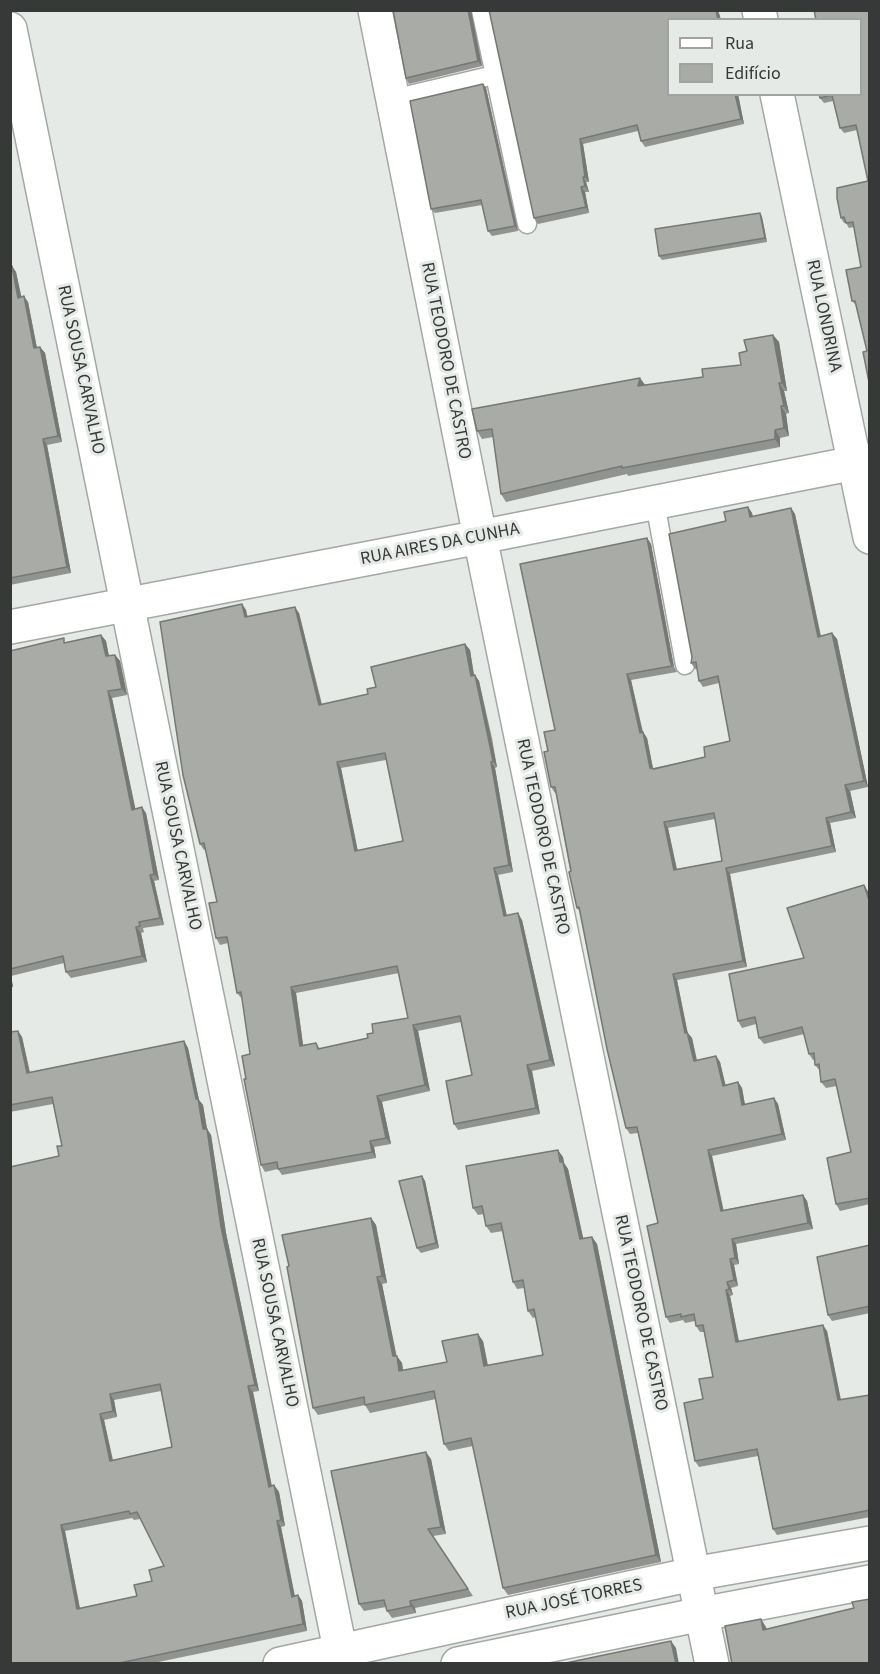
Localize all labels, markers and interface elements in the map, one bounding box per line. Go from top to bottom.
legend [667,18,862,96]
text: Rua [725,31,754,56]
text: Edifício [725,61,781,86]
street label: RUA LONDRINA [801,258,845,374]
street label: RUA TEODORO DE CASTRO [415,261,475,461]
street label: RUA SOUSA CARVALHO [51,283,109,457]
street label: RUA AIRES DA CUNHA [359,519,521,571]
street label: RUA TEODORO DE CASTRO [511,737,573,937]
street label: RUA SOUSA CARVALHO [148,759,206,933]
street label: RUA TEODORO DE CASTRO [609,1213,671,1413]
street label: RUA SOUSA CARVALHO [245,1236,303,1410]
street label: RUA JOSÉ TORRES [504,1575,644,1625]

